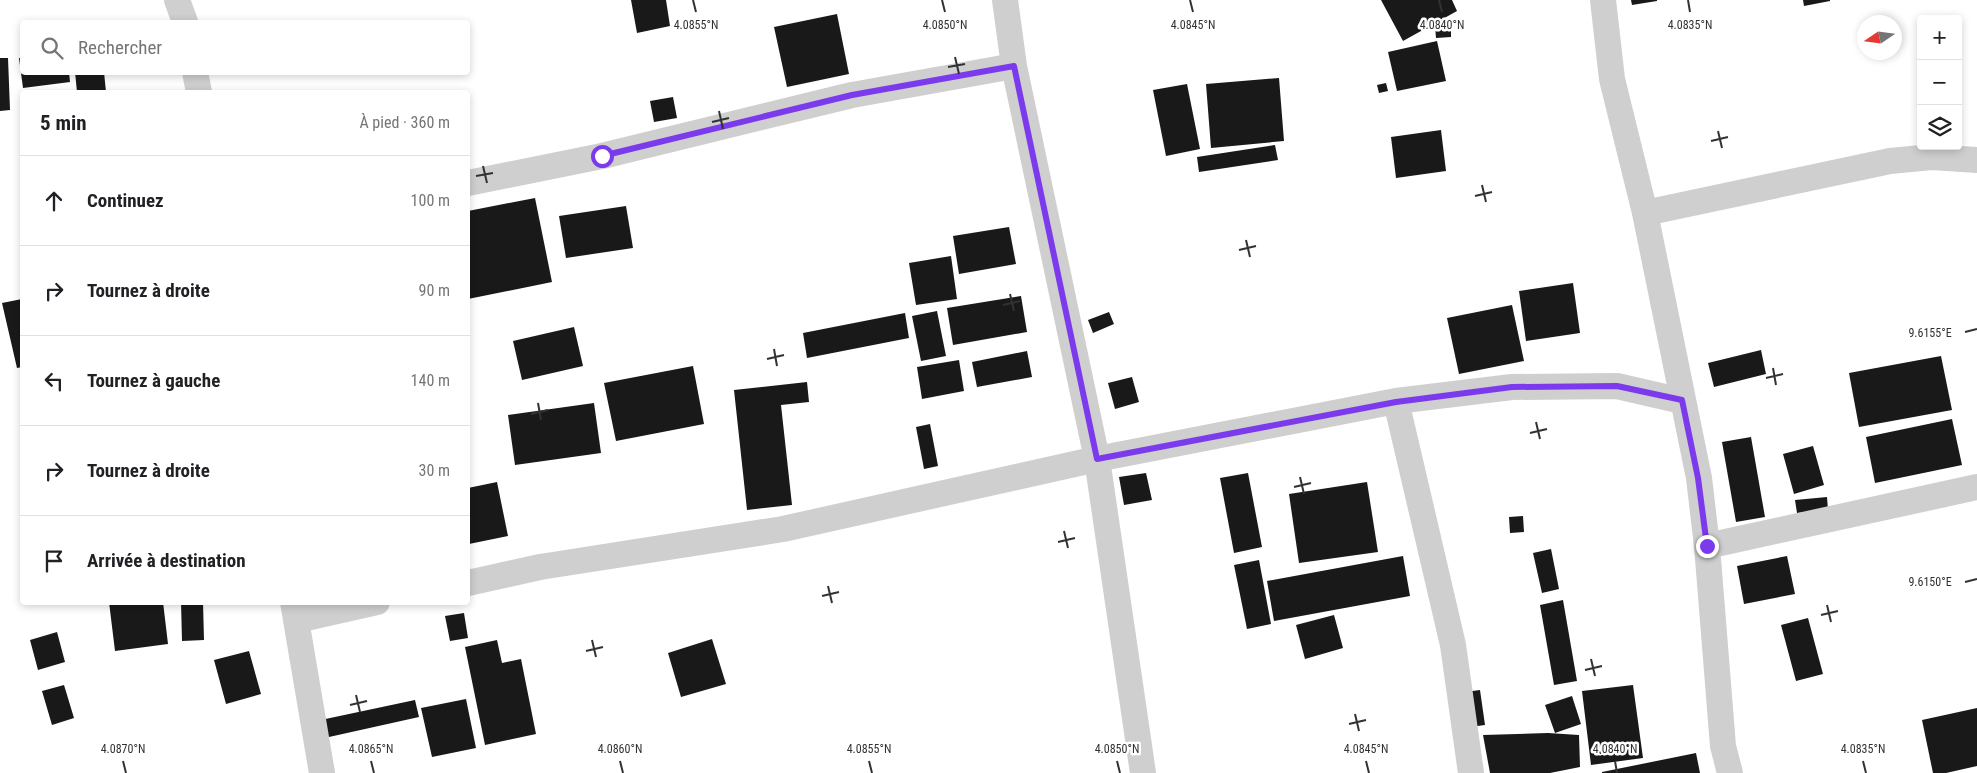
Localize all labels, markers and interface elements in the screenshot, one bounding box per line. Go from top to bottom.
north arrow [1857,15,1902,60]
map controls [1917,15,1962,150]
button: + [1917,15,1962,60]
text: 4.0855°N [674,18,718,32]
text: 4.0850°N [923,18,967,32]
text: 4.0845°N [1171,18,1215,32]
text: 4.0840°N [1420,18,1464,32]
text: 4.0835°N [1668,18,1712,32]
search box [20,20,470,75]
icon: search [38,34,66,62]
text: Rechercher [78,36,162,59]
button: − [1917,60,1962,105]
button: layers [1917,105,1962,150]
text: 5 min [40,111,87,135]
text: À pied · 360 m [359,113,450,132]
route start [591,145,614,168]
icon: ahead [40,187,68,215]
text: Continuez [87,189,164,212]
text: 100 m [411,191,450,210]
icon: right [40,277,68,305]
text: Tournez à droite [87,279,210,302]
text: 90 m [418,281,450,300]
text: 9.6155°E [1908,326,1952,340]
icon: left [40,367,68,395]
text: Tournez à gauche [87,369,220,392]
text: 140 m [411,371,450,390]
icon: right [40,457,68,485]
text: Tournez à droite [87,459,210,482]
text: 30 m [418,461,450,480]
route end [1696,535,1719,558]
icon: arrive [40,547,68,575]
text: Arrivée à destination [87,549,246,572]
text: 9.6150°E [1908,575,1952,589]
text: 4.0870°N [101,742,145,756]
text: 4.0865°N [349,742,393,756]
text: 4.0860°N [598,742,642,756]
text: 4.0855°N [847,742,891,756]
text: 4.0850°N [1095,742,1139,756]
text: 4.0845°N [1344,742,1388,756]
text: 4.0840°N [1593,742,1637,756]
text: 4.0835°N [1841,742,1885,756]

